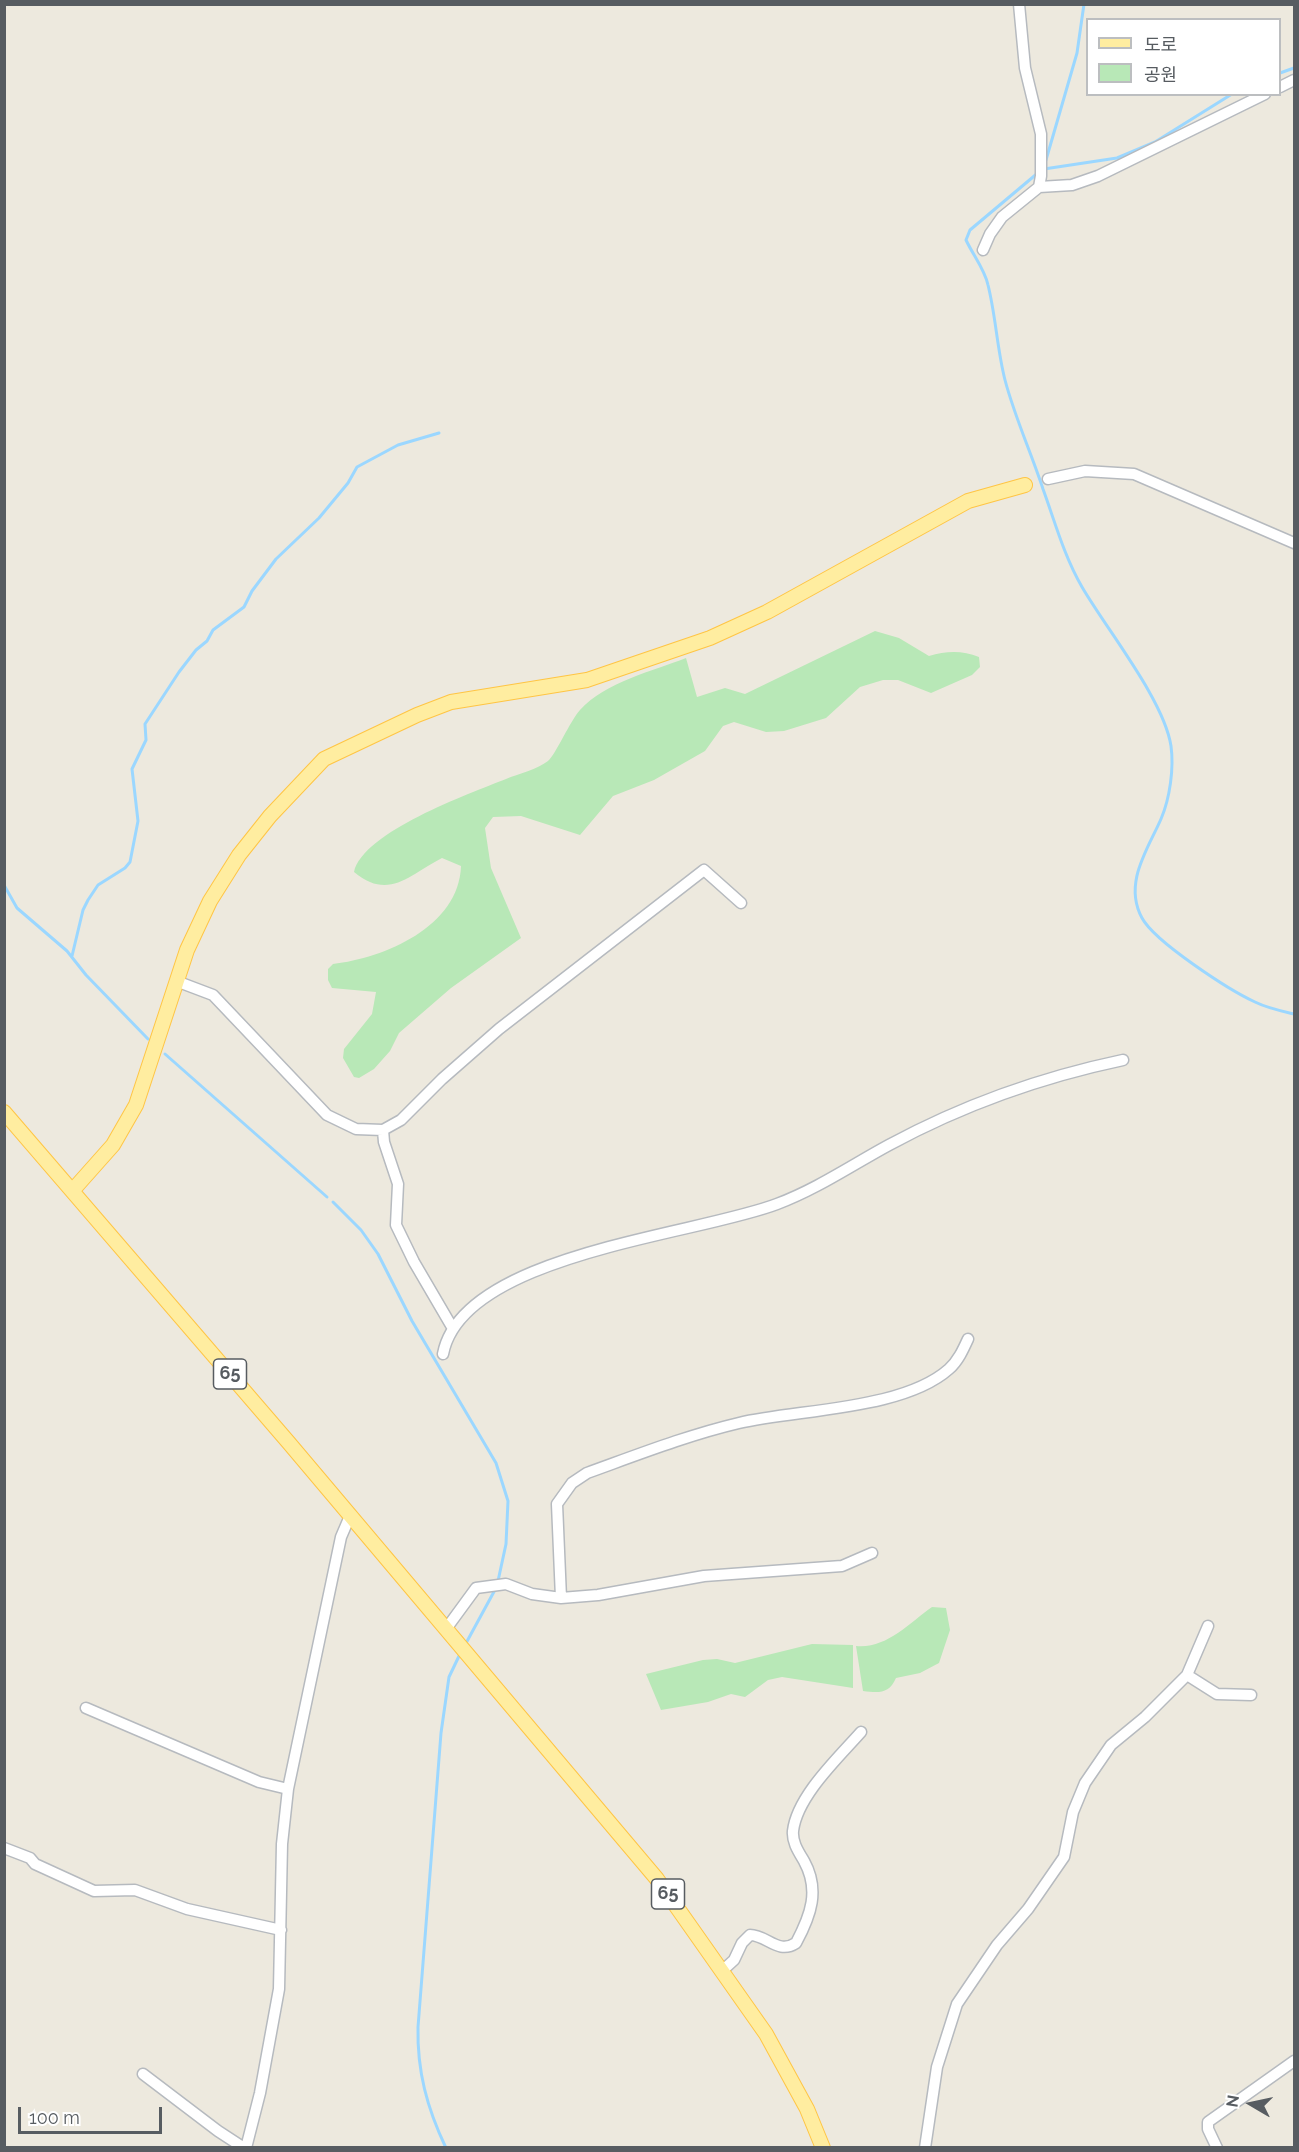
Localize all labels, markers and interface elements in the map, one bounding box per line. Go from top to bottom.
legend [1086,18,1281,96]
text: 도로 [1144,34,1177,55]
text: 공원 [1144,64,1177,85]
road number: 65 [214,1359,246,1389]
road number: 65 [652,1879,684,1909]
north arrow [1221,2074,1281,2134]
text: N [1222,2094,1243,2109]
scale bar [21,2095,165,2133]
text: 100 m [29,2107,80,2128]

